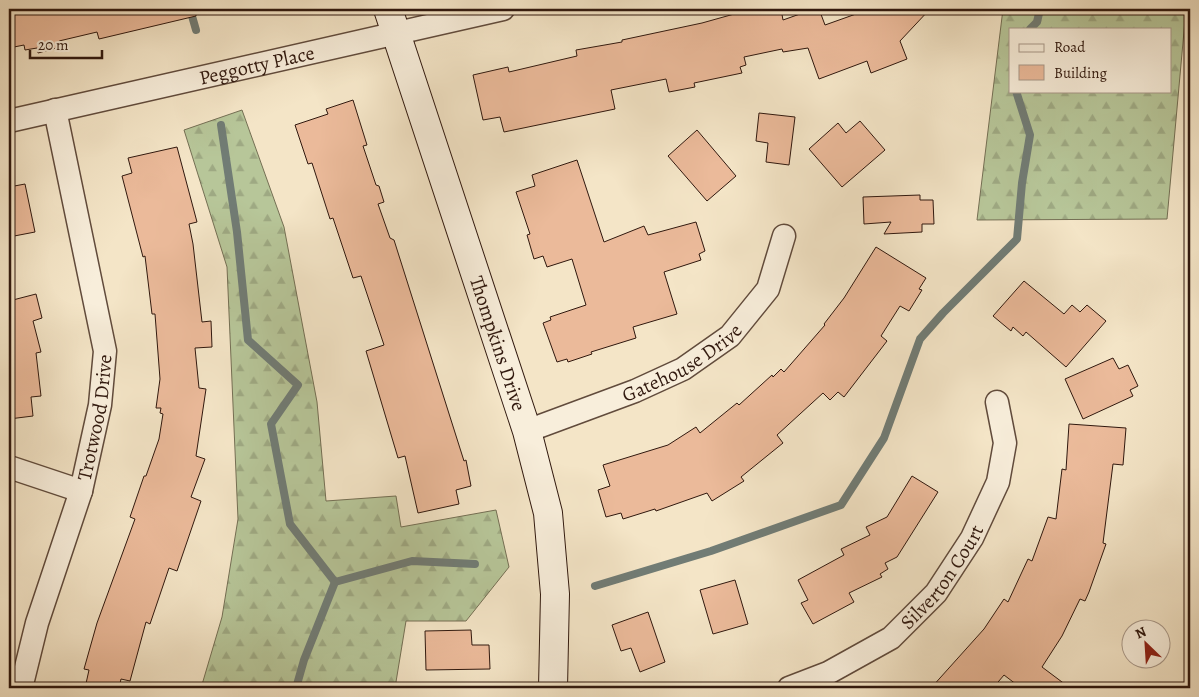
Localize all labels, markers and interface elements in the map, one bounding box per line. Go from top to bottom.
scale bar [30,28,102,60]
legend [1009,28,1172,92]
text: 20 m [38,35,69,55]
text: Road [1054,37,1086,57]
street label: Peggotty Place [197,39,317,91]
text: Building [1054,63,1107,83]
street label: Thompkins Drive [463,273,532,414]
street label: Gatehouse Drive [618,318,749,409]
street label: Trotwood Drive [71,353,119,483]
street label: Silverton Court [894,520,990,635]
north arrow [1122,620,1172,670]
text: N [1132,622,1149,643]

